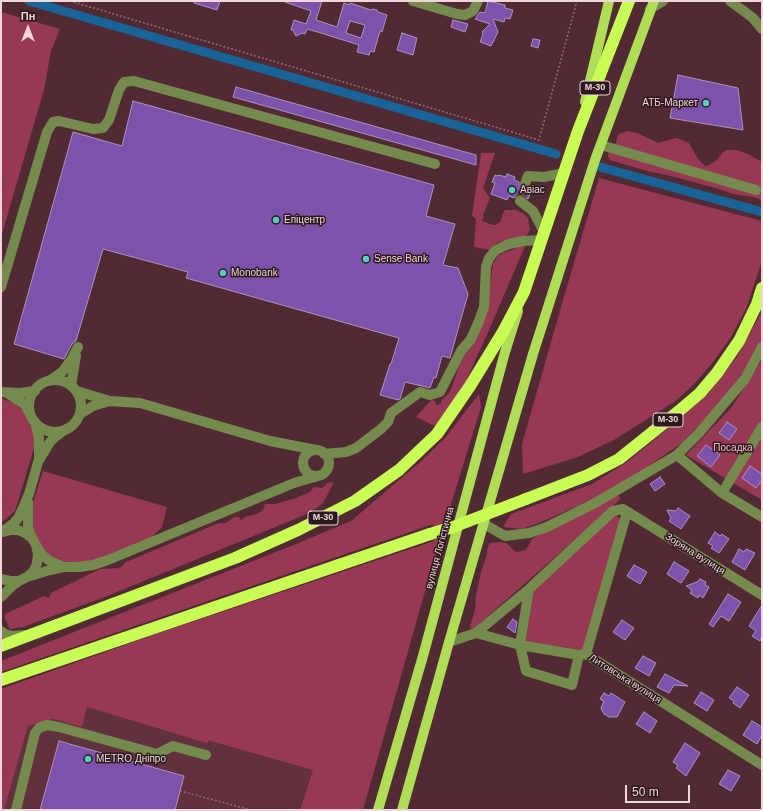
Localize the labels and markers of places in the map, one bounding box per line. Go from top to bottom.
place label: АТБ-Маркет [642,97,698,109]
marker: АТБ-Маркет [701,98,711,108]
place label: Авіас [520,184,545,196]
marker: Авіас [507,185,517,195]
place label: Епіцентр [284,214,325,226]
marker: Епіцентр [271,215,281,225]
place label: Sense Bank [374,253,428,265]
marker: Sense Bank [361,254,371,264]
place label: Monobank [231,267,278,279]
marker: Monobank [218,268,228,278]
place label: METRO Дніпро [96,753,166,765]
marker: METRO Дніпро [83,754,93,764]

